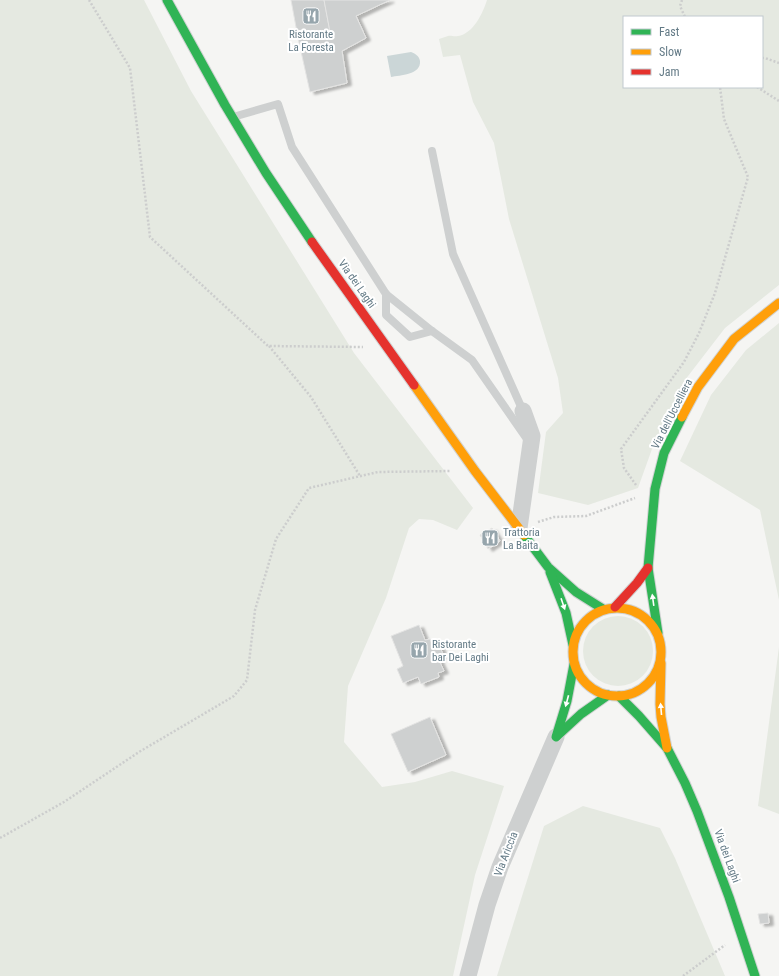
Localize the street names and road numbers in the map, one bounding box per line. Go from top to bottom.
street label: Via dei Laghi [336,257,378,311]
street label: Via dell'Uccelliera [649,377,695,451]
street label: Via dei Laghi [711,828,743,884]
street label: Via Ariccia [492,830,520,878]

